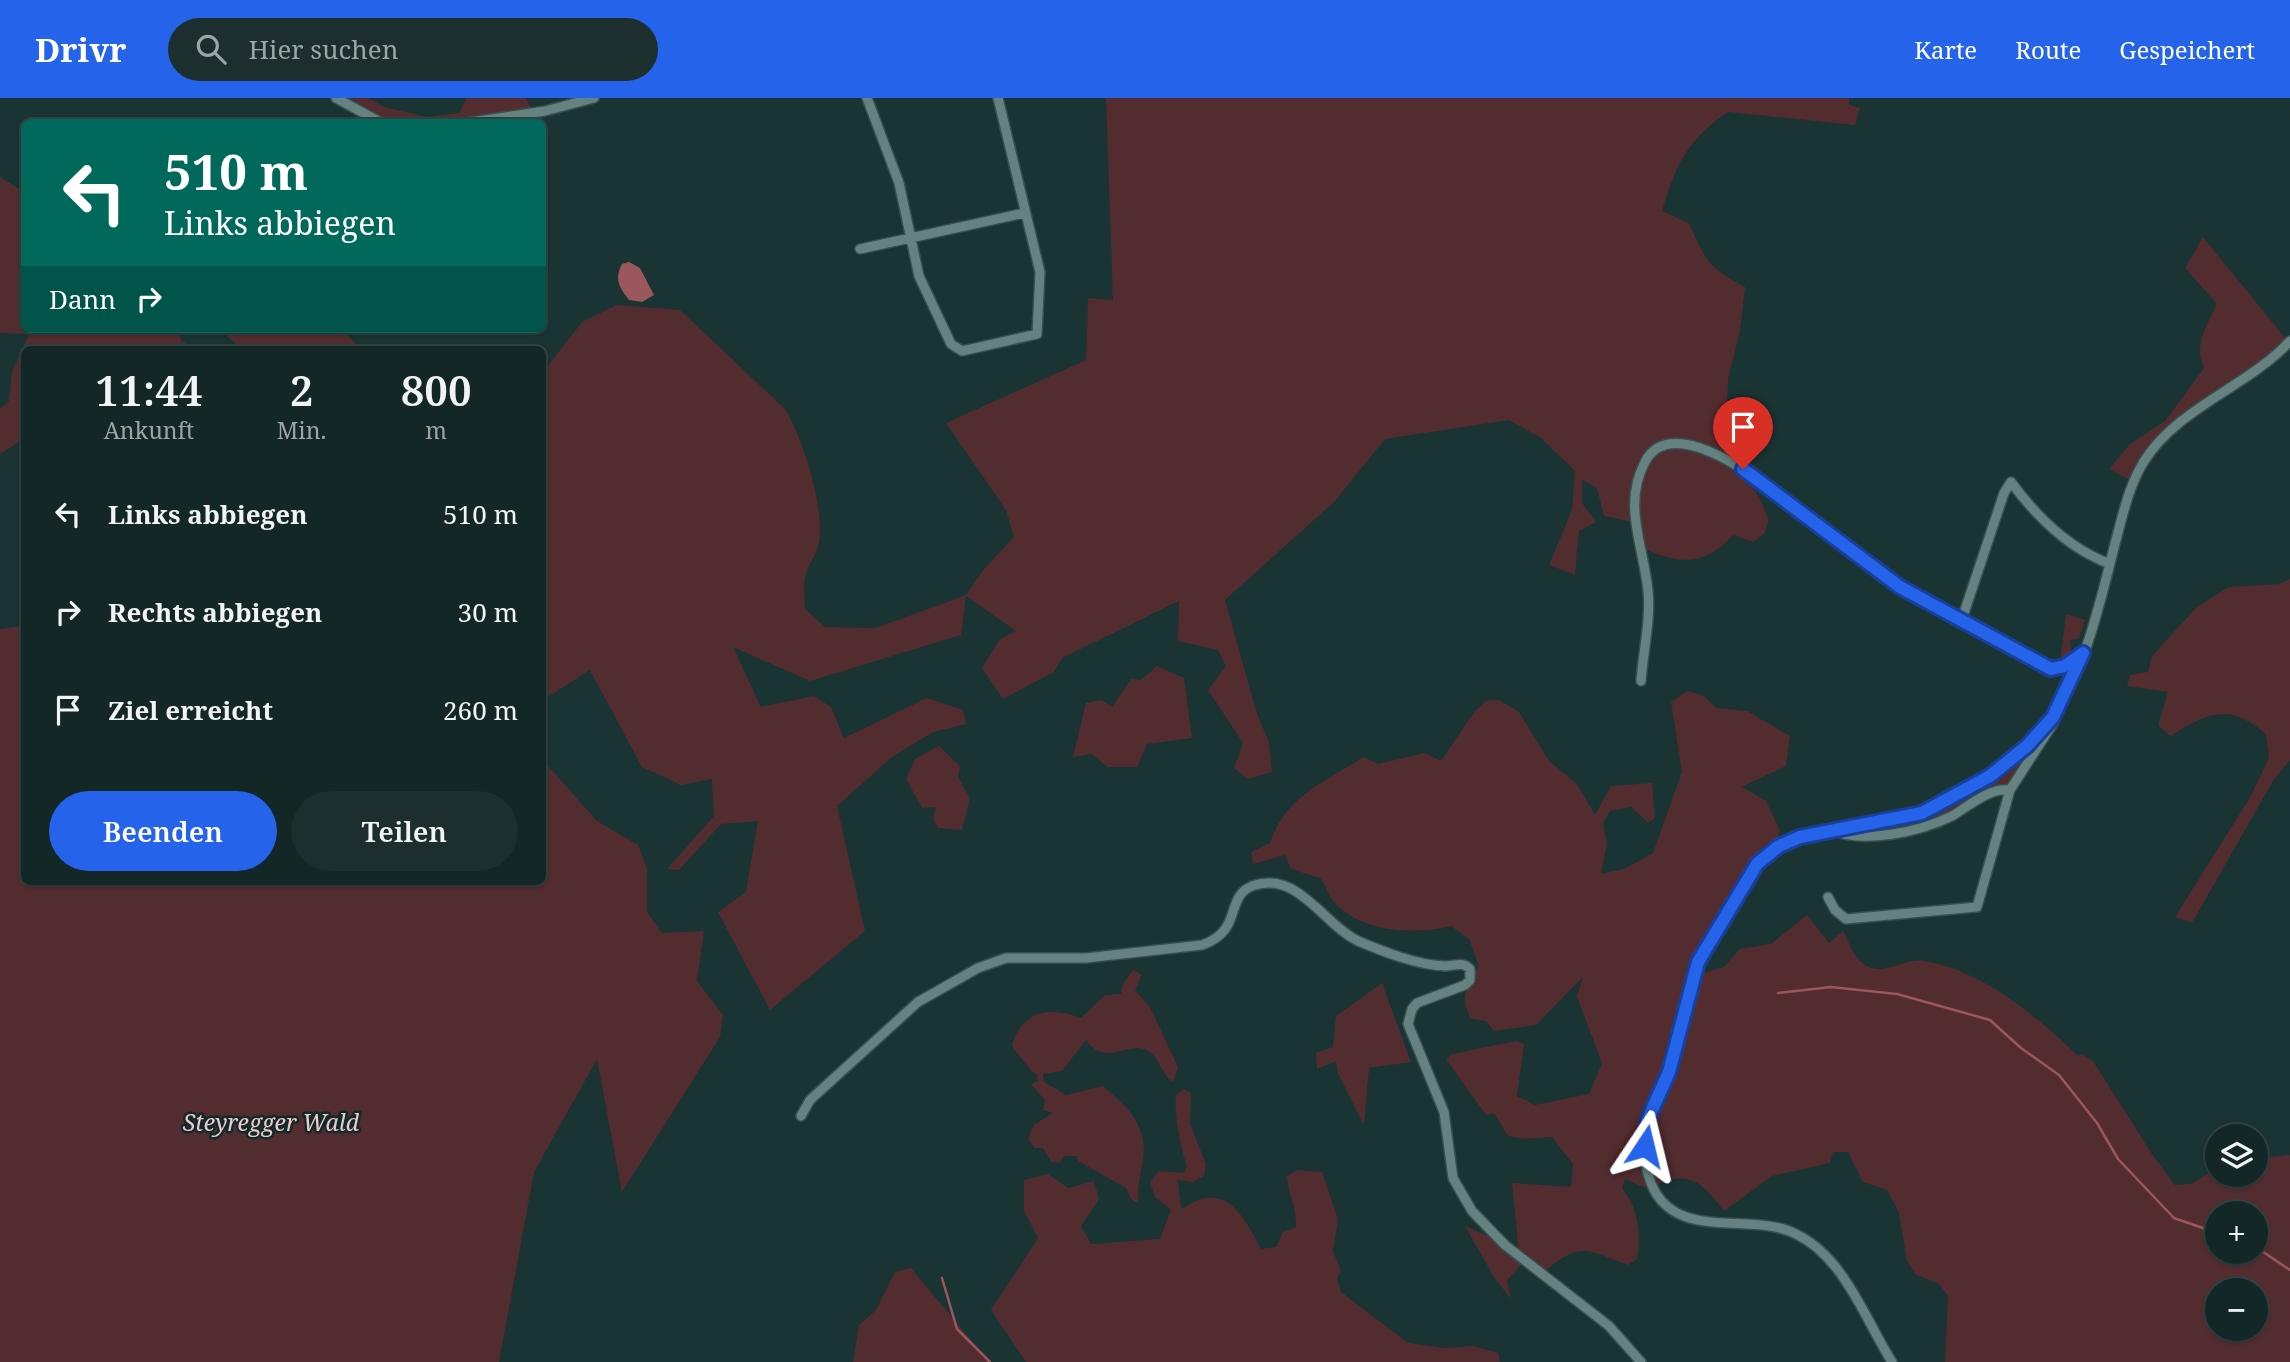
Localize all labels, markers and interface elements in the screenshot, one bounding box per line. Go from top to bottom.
search box [168,18,658,81]
text: Drivr [35,27,126,72]
icon: search [192,30,230,68]
text: Hier suchen [248,31,399,67]
text: Karte [1914,33,1977,66]
text: Route [2015,33,2081,66]
text: Gespeichert [2119,33,2255,66]
text: 510 m [164,138,308,204]
icon: left [49,147,140,238]
text: Links abbiegen [164,201,396,244]
icon: right [130,280,168,318]
text: Dann [49,281,116,317]
text: 11:44 [95,361,202,418]
text: 2 [290,361,313,418]
text: 800 [401,361,472,418]
pin [1713,397,1773,469]
icon: arrive [1724,408,1762,446]
text: Ankunft [104,414,194,446]
text: Min. [277,414,326,446]
text: m [425,414,447,446]
icon: left [49,495,87,533]
text: Links abbiegen [108,496,307,532]
text: 510 m [443,496,518,532]
icon: right [49,593,87,631]
text: Rechts abbiegen [108,594,322,630]
text: 30 m [458,594,518,630]
icon: arrive [49,691,87,729]
text: Ziel erreicht [108,692,273,728]
text: 260 m [443,692,518,728]
button: Beenden [49,791,277,871]
button: Teilen [291,791,518,871]
park label: Steyregger Wald [183,1106,360,1138]
position arrow [1608,1109,1682,1183]
map controls [2205,1124,2268,1341]
button: layers [2205,1124,2268,1187]
button: + [2205,1201,2268,1264]
button: − [2205,1278,2268,1341]

